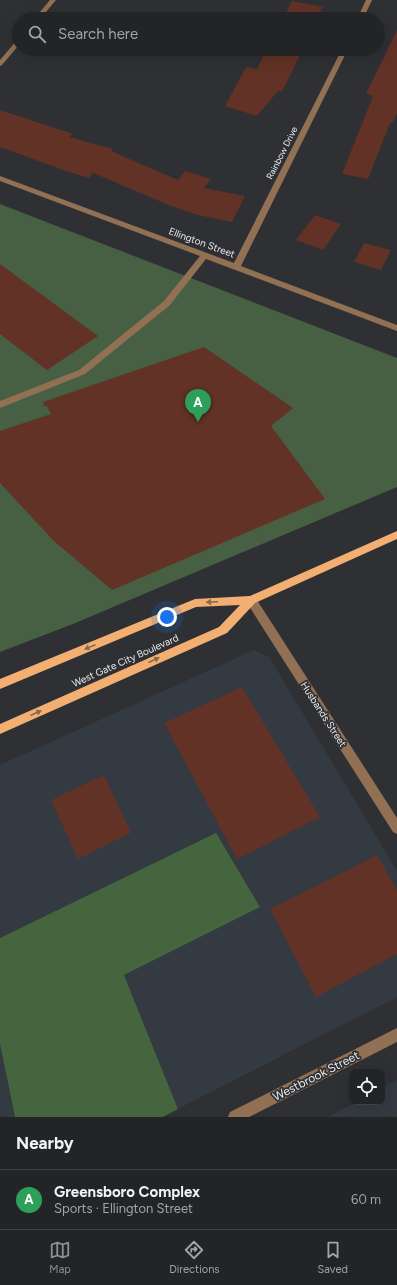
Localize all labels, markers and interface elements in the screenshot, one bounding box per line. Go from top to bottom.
search box [12,12,385,56]
icon: search [26,23,48,45]
text: Search here [58,25,138,43]
street label: Rainbow Drive [264,124,300,181]
street label: Ellington Street [167,224,237,261]
pin: A [185,389,211,422]
one-way arrow [206,599,218,606]
your location [157,607,177,627]
street label: West Gate City Boulevard [70,631,181,690]
one-way arrow [84,644,96,650]
one-way arrow [149,657,161,663]
street label: Husbands Street [298,679,350,750]
one-way arrow [30,710,42,716]
street label: Westbrook Street [270,1048,362,1104]
map controls [349,1069,385,1105]
button: locate [349,1069,385,1105]
text: Nearby [16,1133,74,1153]
text: Greensboro Complex [54,1183,200,1201]
text: A [24,1192,34,1207]
text: 60 m [351,1192,381,1207]
text: Sports · Ellington Street [54,1201,193,1216]
tab: Map [49,1239,71,1276]
tab: Directions [169,1239,219,1276]
tab: Saved [318,1239,348,1276]

